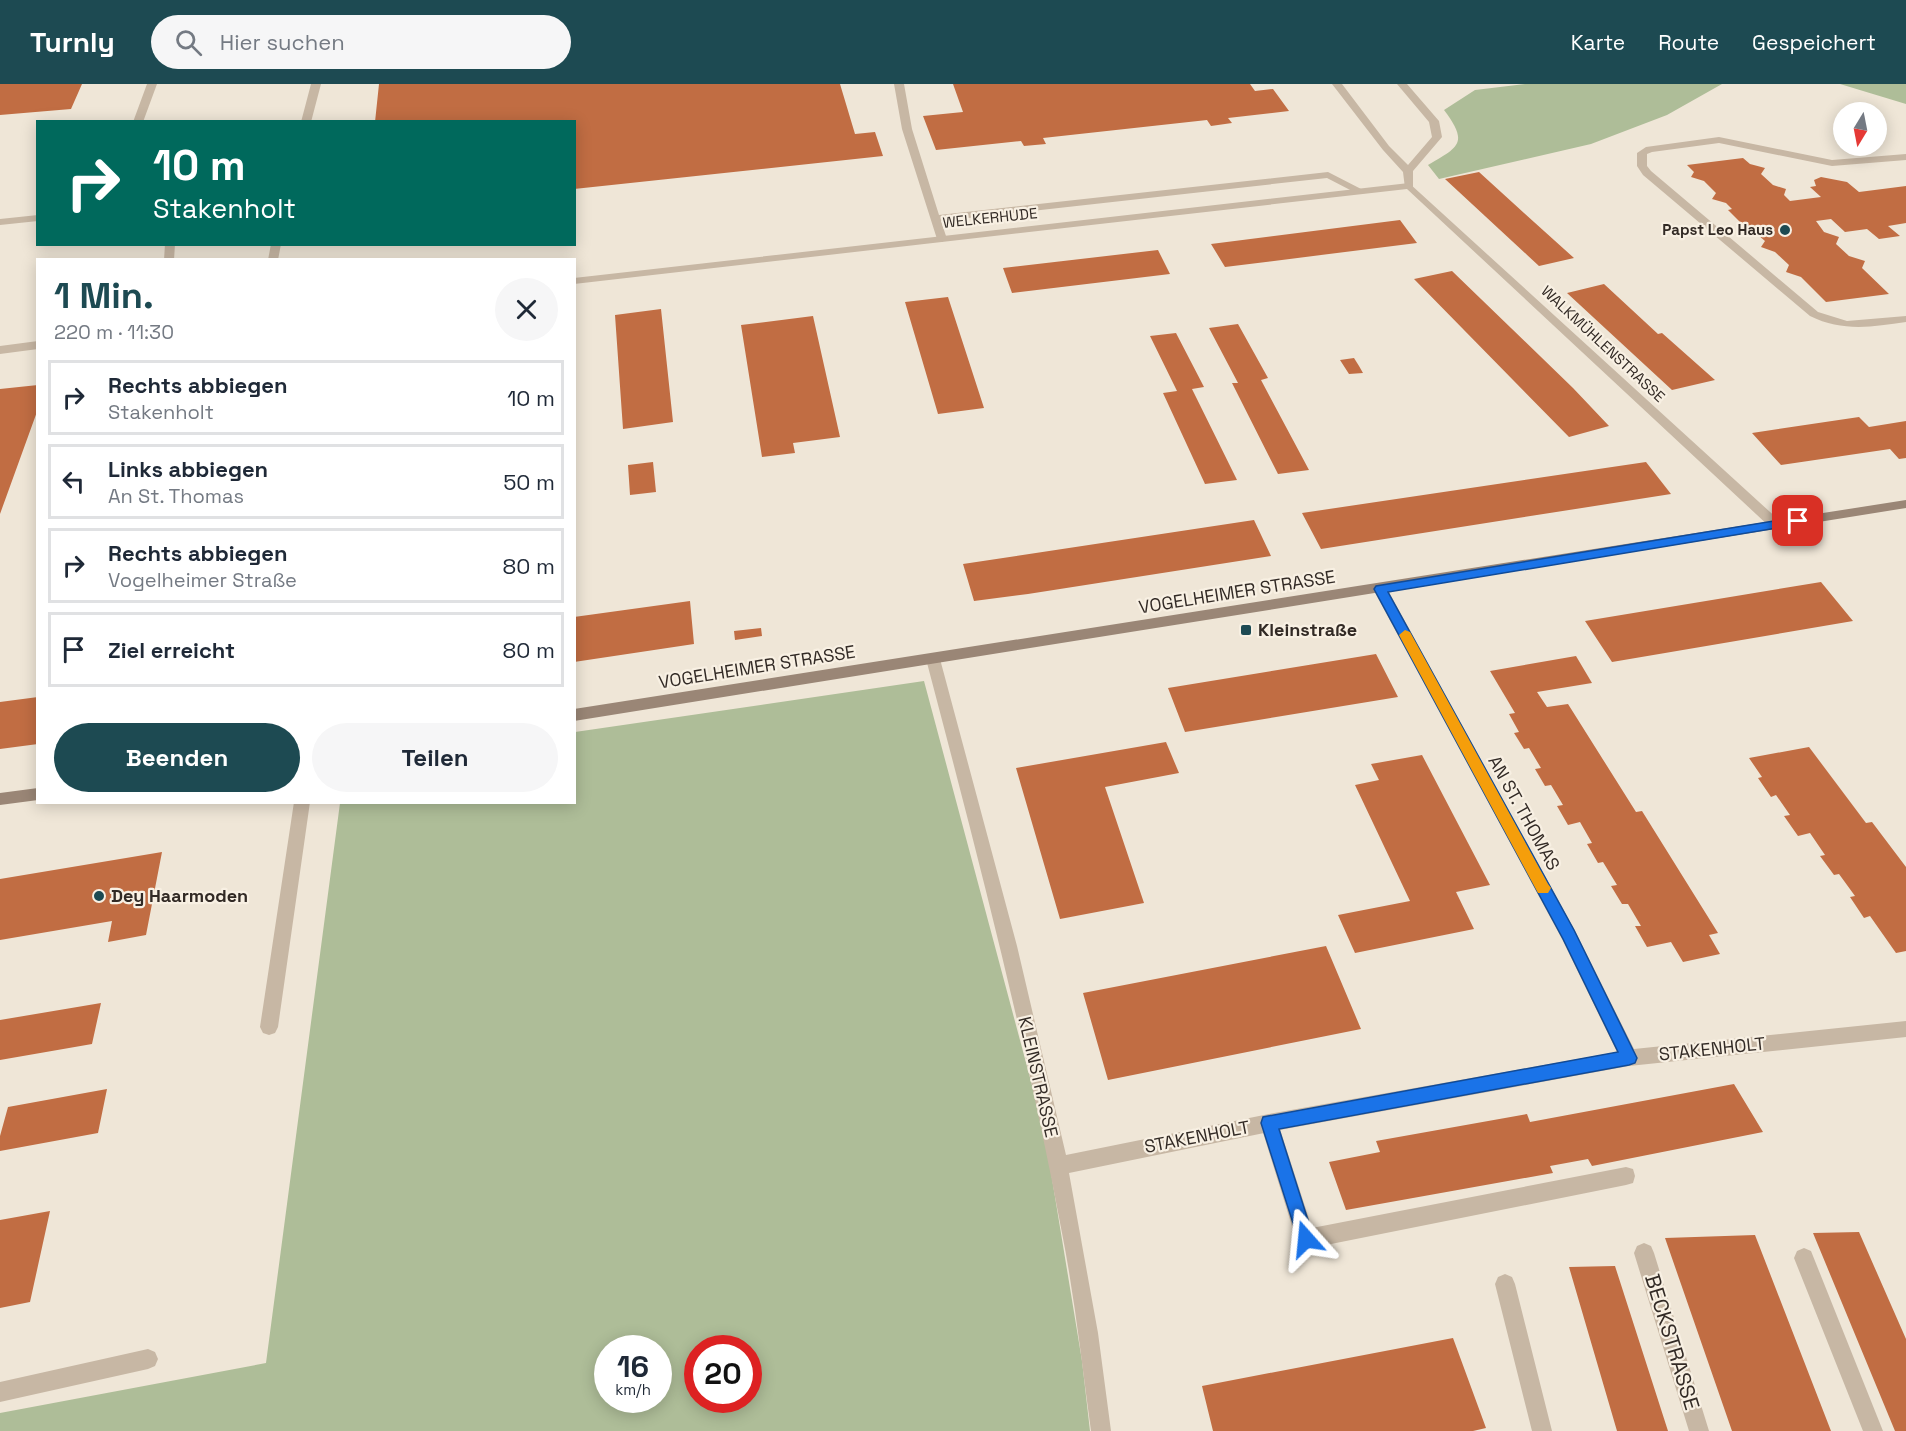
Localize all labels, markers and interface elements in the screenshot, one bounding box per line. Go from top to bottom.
search box [151,15,571,69]
text: Turnly [30,24,115,60]
icon: search [172,26,205,59]
text: Hier suchen [220,28,345,56]
text: Karte [1571,29,1625,56]
text: Route [1658,29,1719,56]
text: Gespeichert [1752,29,1876,56]
north arrow [1833,102,1887,156]
map controls [1833,102,1887,156]
text: 10 m [153,139,246,192]
icon: right [54,144,132,222]
text: Stakenholt [153,191,296,226]
street label: WELKERHUDE [942,203,1038,232]
place label: Papst Leo Haus [1662,220,1773,239]
marker: Papst Leo Haus [1778,223,1792,237]
text: 1 Min. [54,273,154,319]
button: close [495,278,558,341]
street label: WALKMÜHLENSTRASSE [1538,281,1669,406]
text: 220 m · 11:30 [54,319,174,345]
text: Rechts abbiegen [108,371,288,399]
icon: right [57,381,90,414]
text: 10 m [507,384,555,412]
text: Stakenholt [108,399,214,425]
text: Links abbiegen [108,455,268,483]
icon: left [57,465,90,498]
text: 50 m [503,468,555,496]
text: An St. Thomas [108,483,244,509]
pin [1772,495,1823,546]
icon: arrive [1781,504,1814,537]
text: Rechts abbiegen [108,539,288,567]
icon: right [57,549,90,582]
text: 80 m [503,552,555,580]
street label: VOGELHEIMER STRASSE [1137,565,1337,618]
text: Vogelheimer Straße [108,567,297,593]
place label: Kleinstraße [1258,618,1357,641]
marker: Kleinstraße [1239,623,1253,637]
icon: arrive [57,633,90,666]
text: Ziel erreicht [108,636,235,664]
text: 80 m [503,636,555,664]
street label: VOGELHEIMER STRASSE [657,640,857,693]
button: Beenden [54,723,300,792]
button: Teilen [312,723,558,792]
street label: AN ST. THOMAS [1483,751,1565,874]
place label: Dey Haarmoden [111,884,248,907]
marker: Dey Haarmoden [92,889,106,903]
street label: KLEINSTRASSE [1013,1014,1064,1140]
street label: STAKENHOLT [1658,1031,1767,1066]
street label: STAKENHOLT [1142,1115,1252,1158]
position arrow [1274,1207,1338,1271]
street label: BECKSTRASSE [1639,1271,1706,1413]
speed limit sign: 20 [684,1335,762,1413]
text: 16 [617,1347,649,1386]
text: km/h [615,1380,651,1399]

